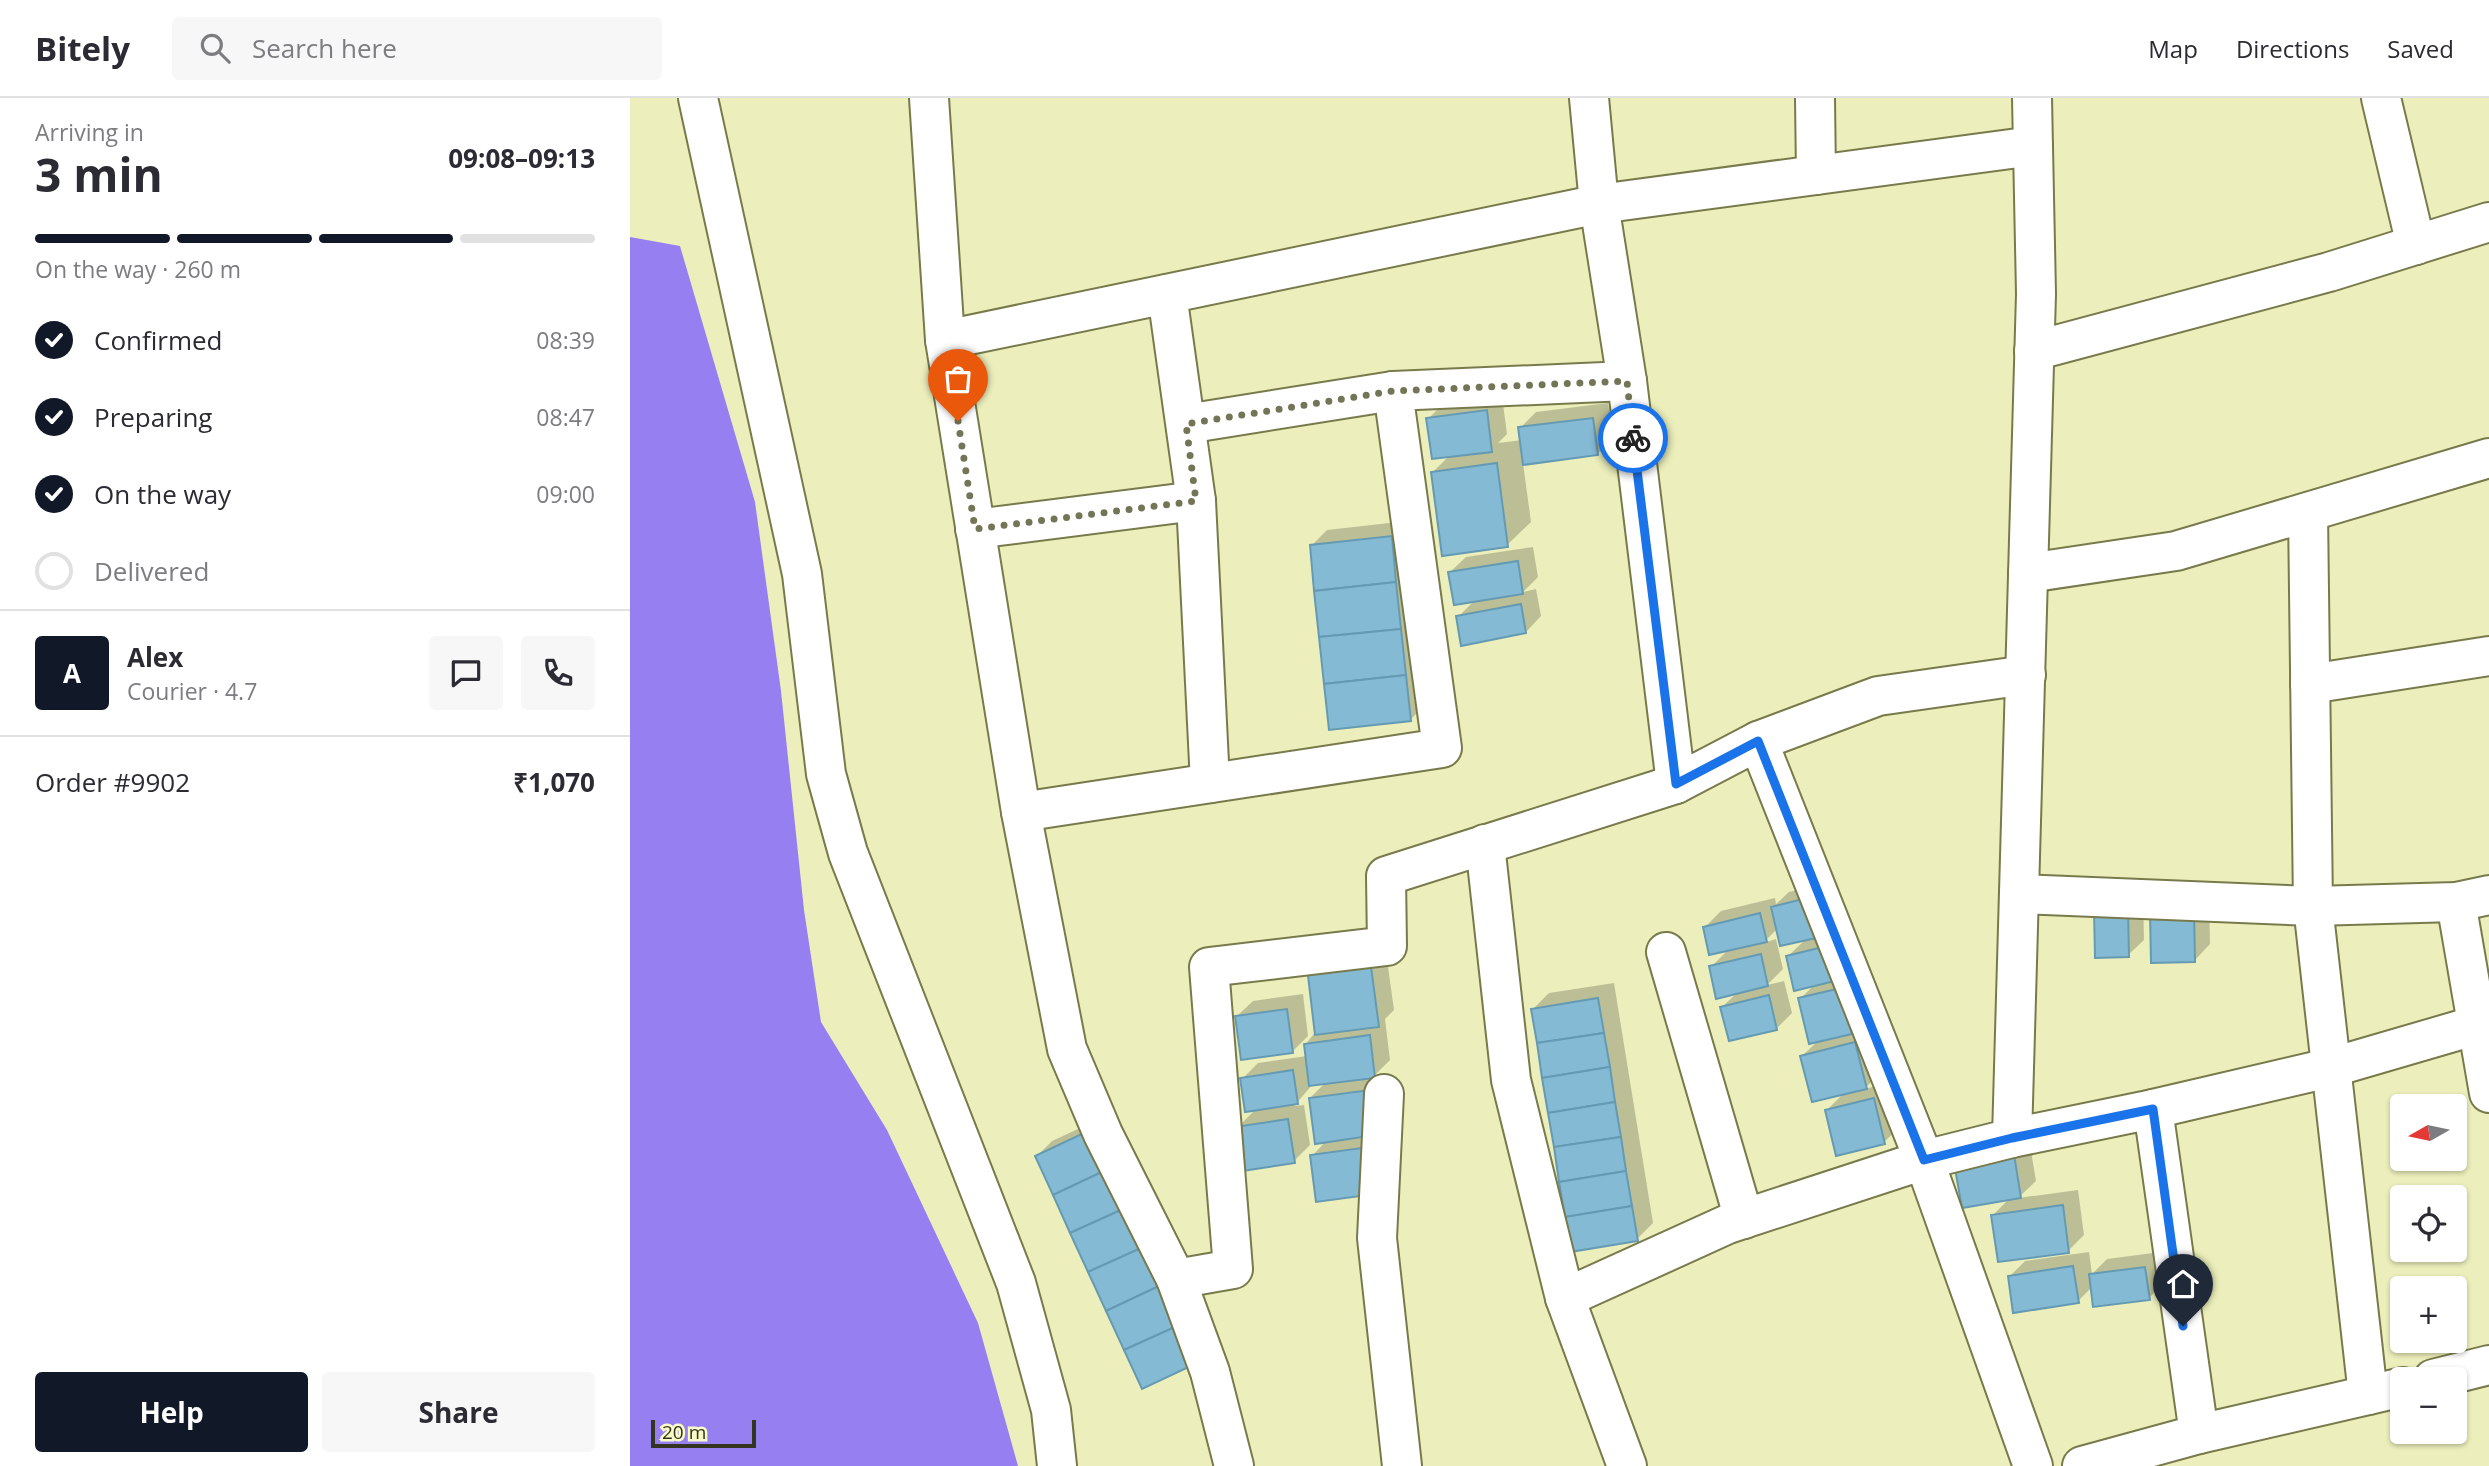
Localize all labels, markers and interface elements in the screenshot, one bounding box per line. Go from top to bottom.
search box [172,17,662,80]
text: Bitely [35,26,130,71]
icon: search [196,29,234,67]
text: Search here [252,30,397,66]
text: Map [2148,32,2198,65]
text: Directions [2236,32,2349,65]
text: Saved [2387,32,2454,65]
text: Arriving in [35,116,144,148]
text: 09:08–09:13 [448,140,595,176]
text: 3 min [35,143,163,205]
text: On the way · 260 m [35,253,241,285]
icon: check [35,321,73,359]
text: Confirmed [94,322,222,358]
text: 08:39 [536,324,595,356]
pin [928,349,988,421]
icon: bag [939,360,977,398]
icon: check [35,398,73,436]
text: Preparing [94,399,212,435]
text: 08:47 [536,401,595,433]
courier [1598,403,1668,473]
icon: bike [1614,419,1652,457]
icon: check [35,475,73,513]
text: On the way [94,476,231,512]
text: 09:00 [536,478,595,510]
text: Delivered [94,553,209,589]
button: chat [429,636,503,710]
button: phone [521,636,595,710]
text: Alex [127,639,183,675]
text: A [63,655,81,691]
text: Courier · 4.7 [127,675,257,707]
text: Order #9902 [35,764,190,800]
text: ₹1,070 [513,764,595,800]
north arrow [2390,1094,2468,1171]
map controls [2390,1094,2467,1444]
button: locate [2390,1185,2467,1262]
pin [2153,1254,2213,1326]
icon: home [2164,1265,2202,1303]
button: + [2390,1276,2467,1353]
button: − [2390,1367,2467,1444]
button: Help [35,1372,308,1452]
button: Share [322,1372,595,1452]
scale bar [651,1417,756,1449]
text: 20 m [662,1419,706,1445]

